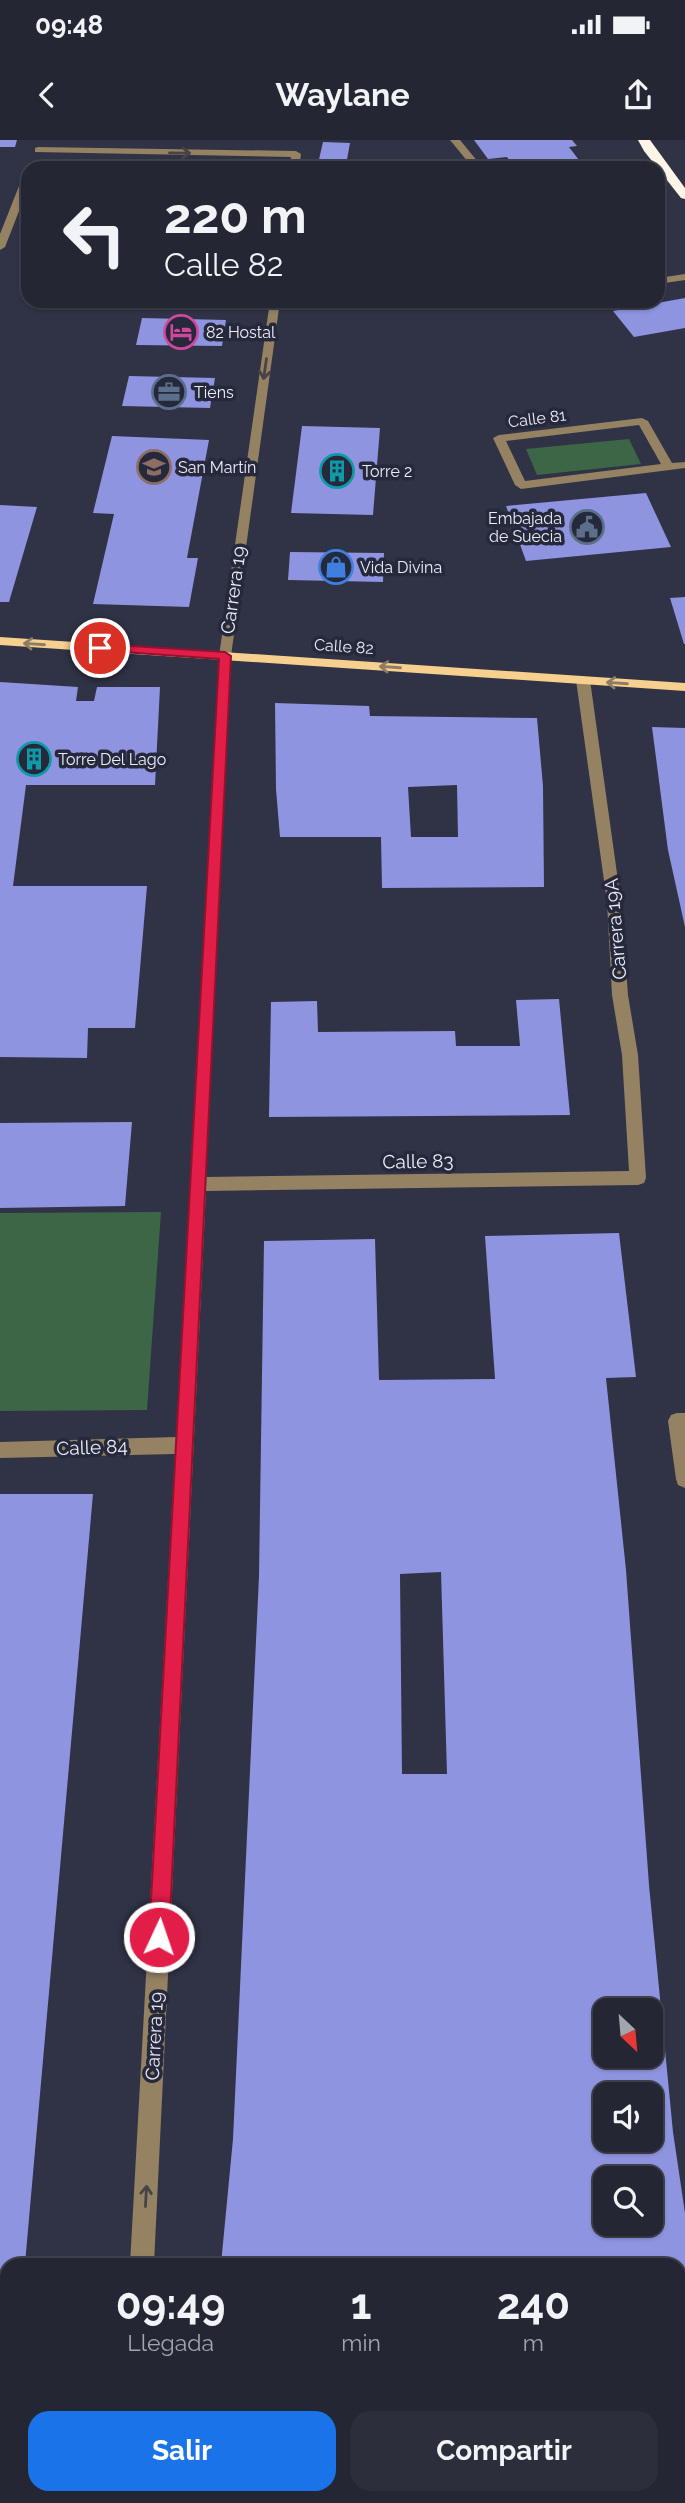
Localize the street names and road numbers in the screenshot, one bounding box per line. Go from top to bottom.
street label: Calle 81 [507,406,567,431]
street label: Carrera 19 [216,545,250,635]
street label: Calle 82 [314,635,374,658]
street label: Carrera 19A [600,877,630,981]
street label: Calle 83 [382,1149,454,1173]
street label: Calle 84 [56,1435,128,1459]
street label: Carrera 19 [141,1991,167,2081]

